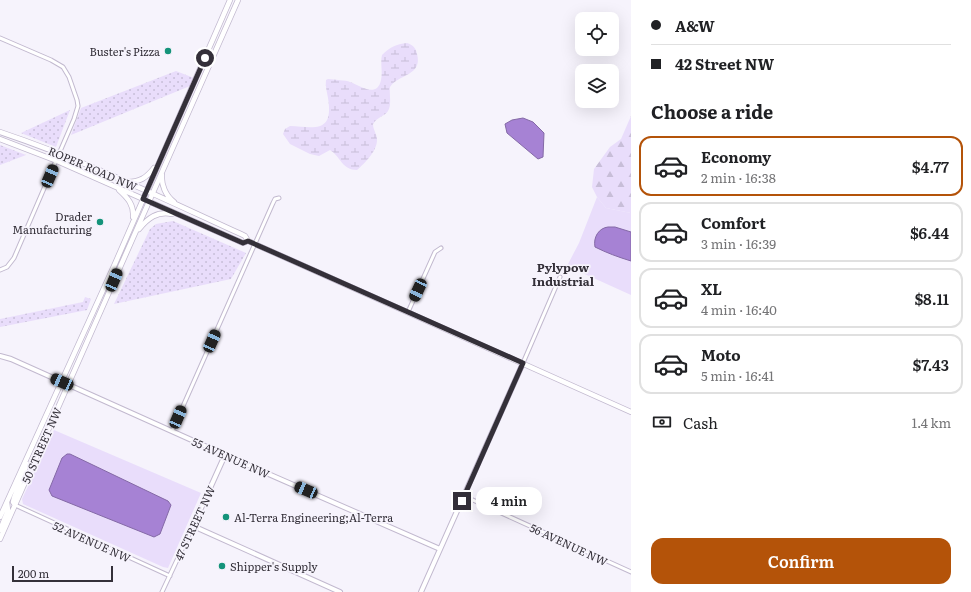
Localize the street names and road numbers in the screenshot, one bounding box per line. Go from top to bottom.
street label: ROPER ROAD NW [46,142,140,194]
street label: 50 STREET NW [17,404,65,486]
street label: 55 AVENUE NW [189,433,273,481]
street label: 47 STREET NW [170,483,218,563]
street label: 52 AVENUE NW [50,517,134,565]
street label: 56 AVENUE NW [527,519,611,569]

